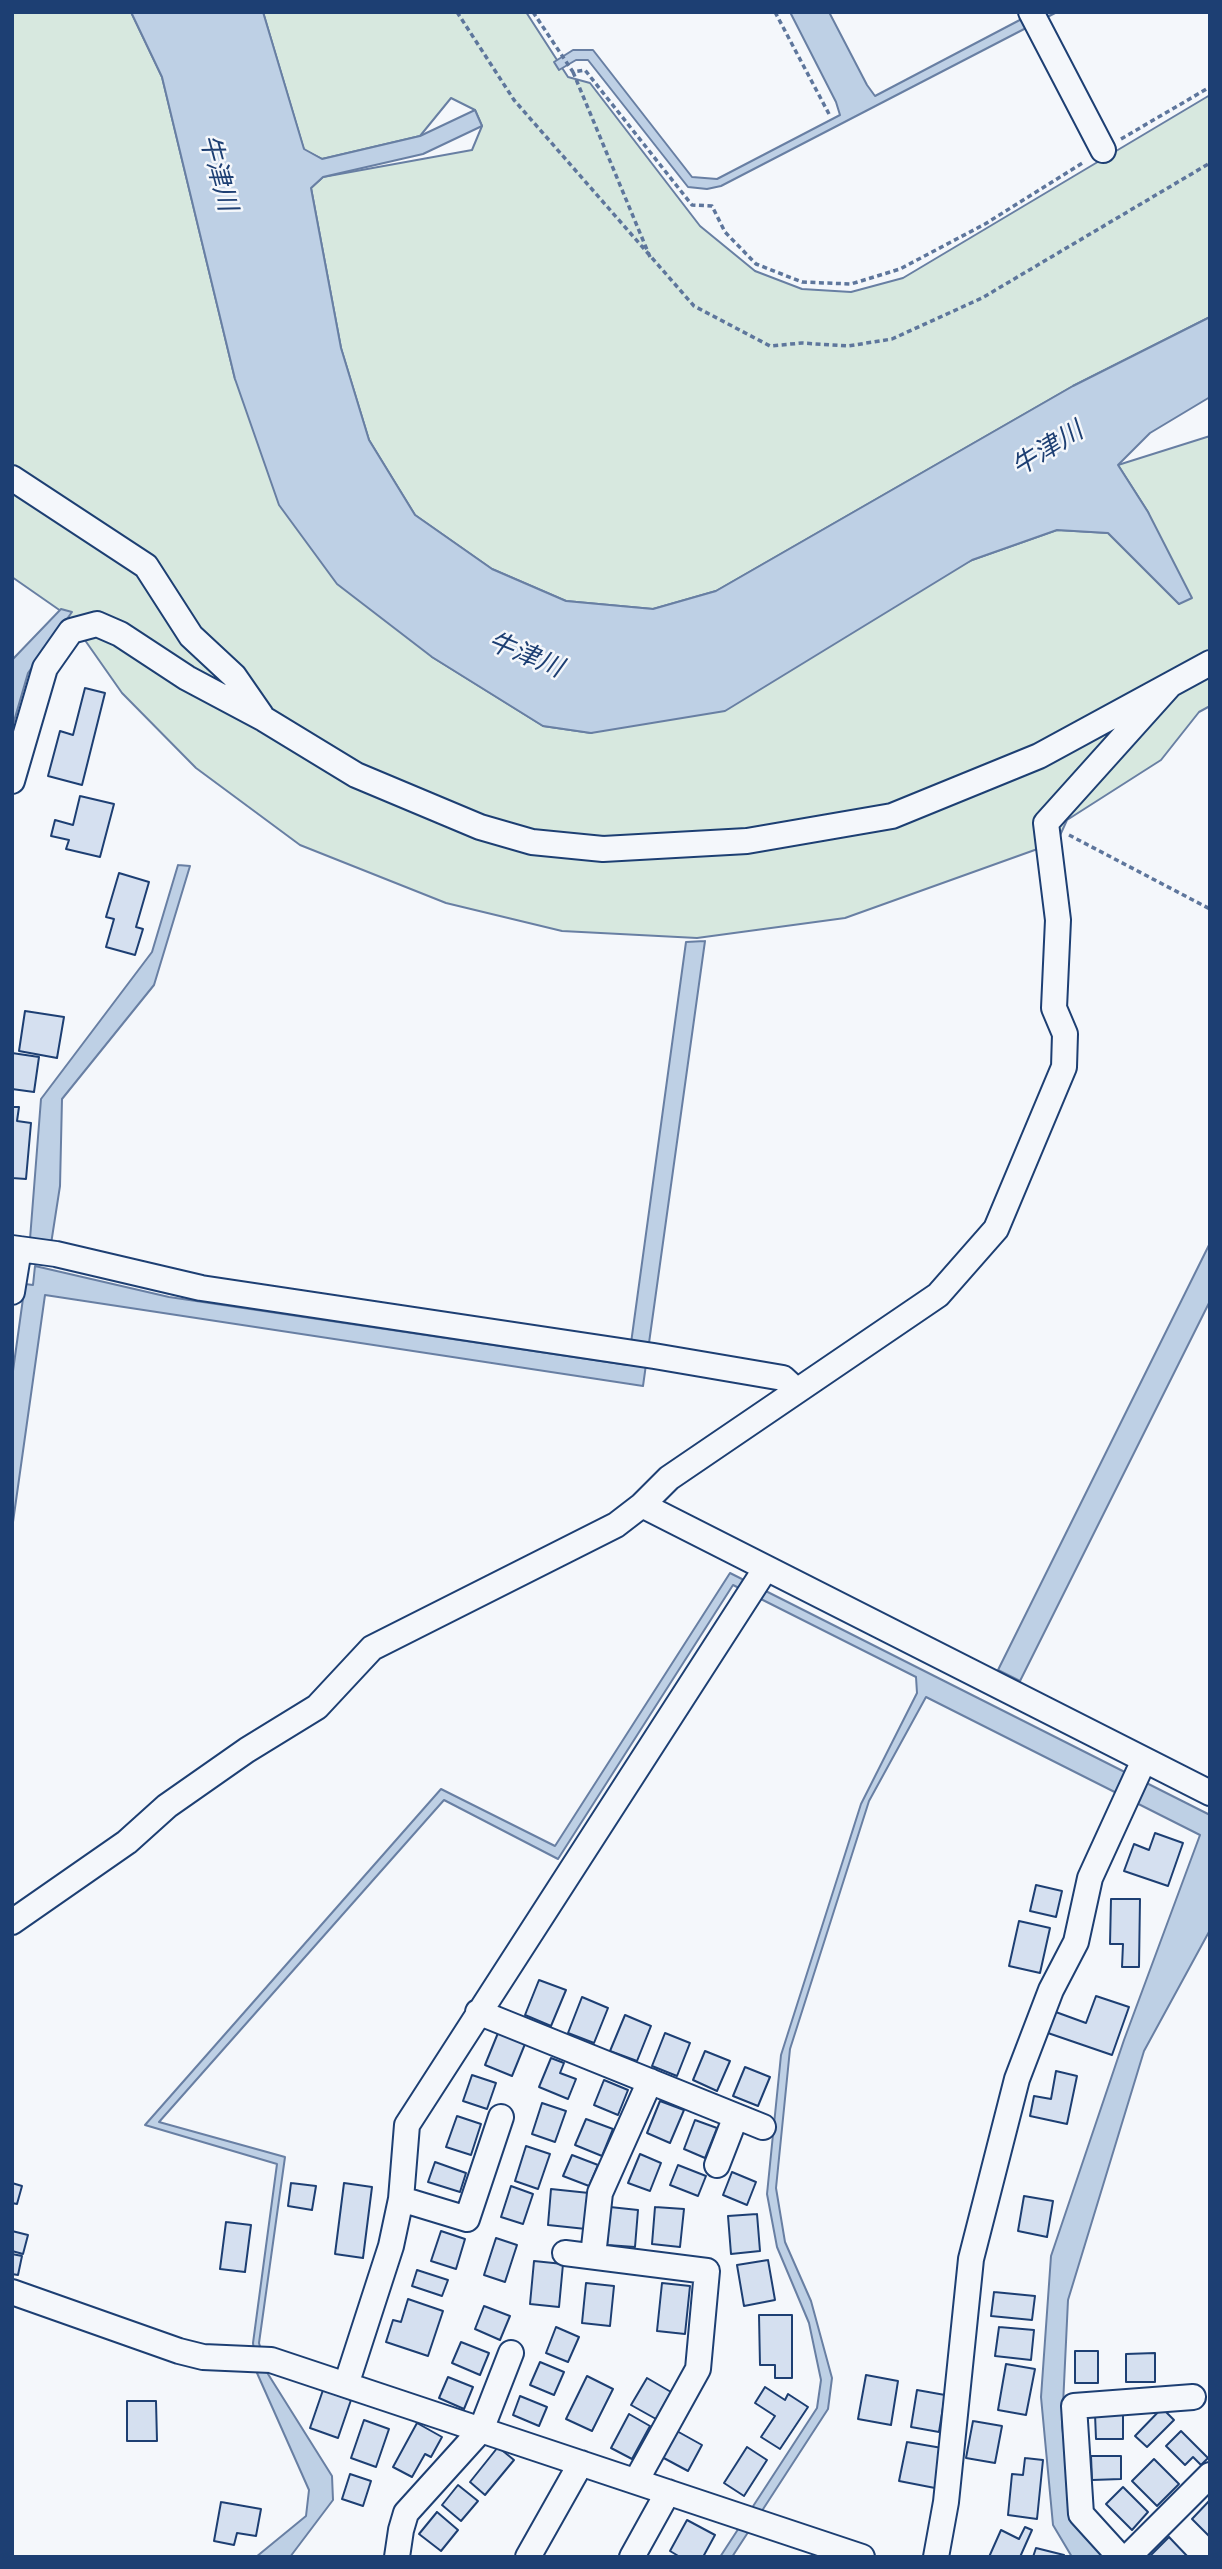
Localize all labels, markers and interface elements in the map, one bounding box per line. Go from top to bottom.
water label: 牛津川 [192,131,242,215]
water label: 牛津川 [1007,416,1089,484]
water label: 牛津川 [483,627,567,685]

